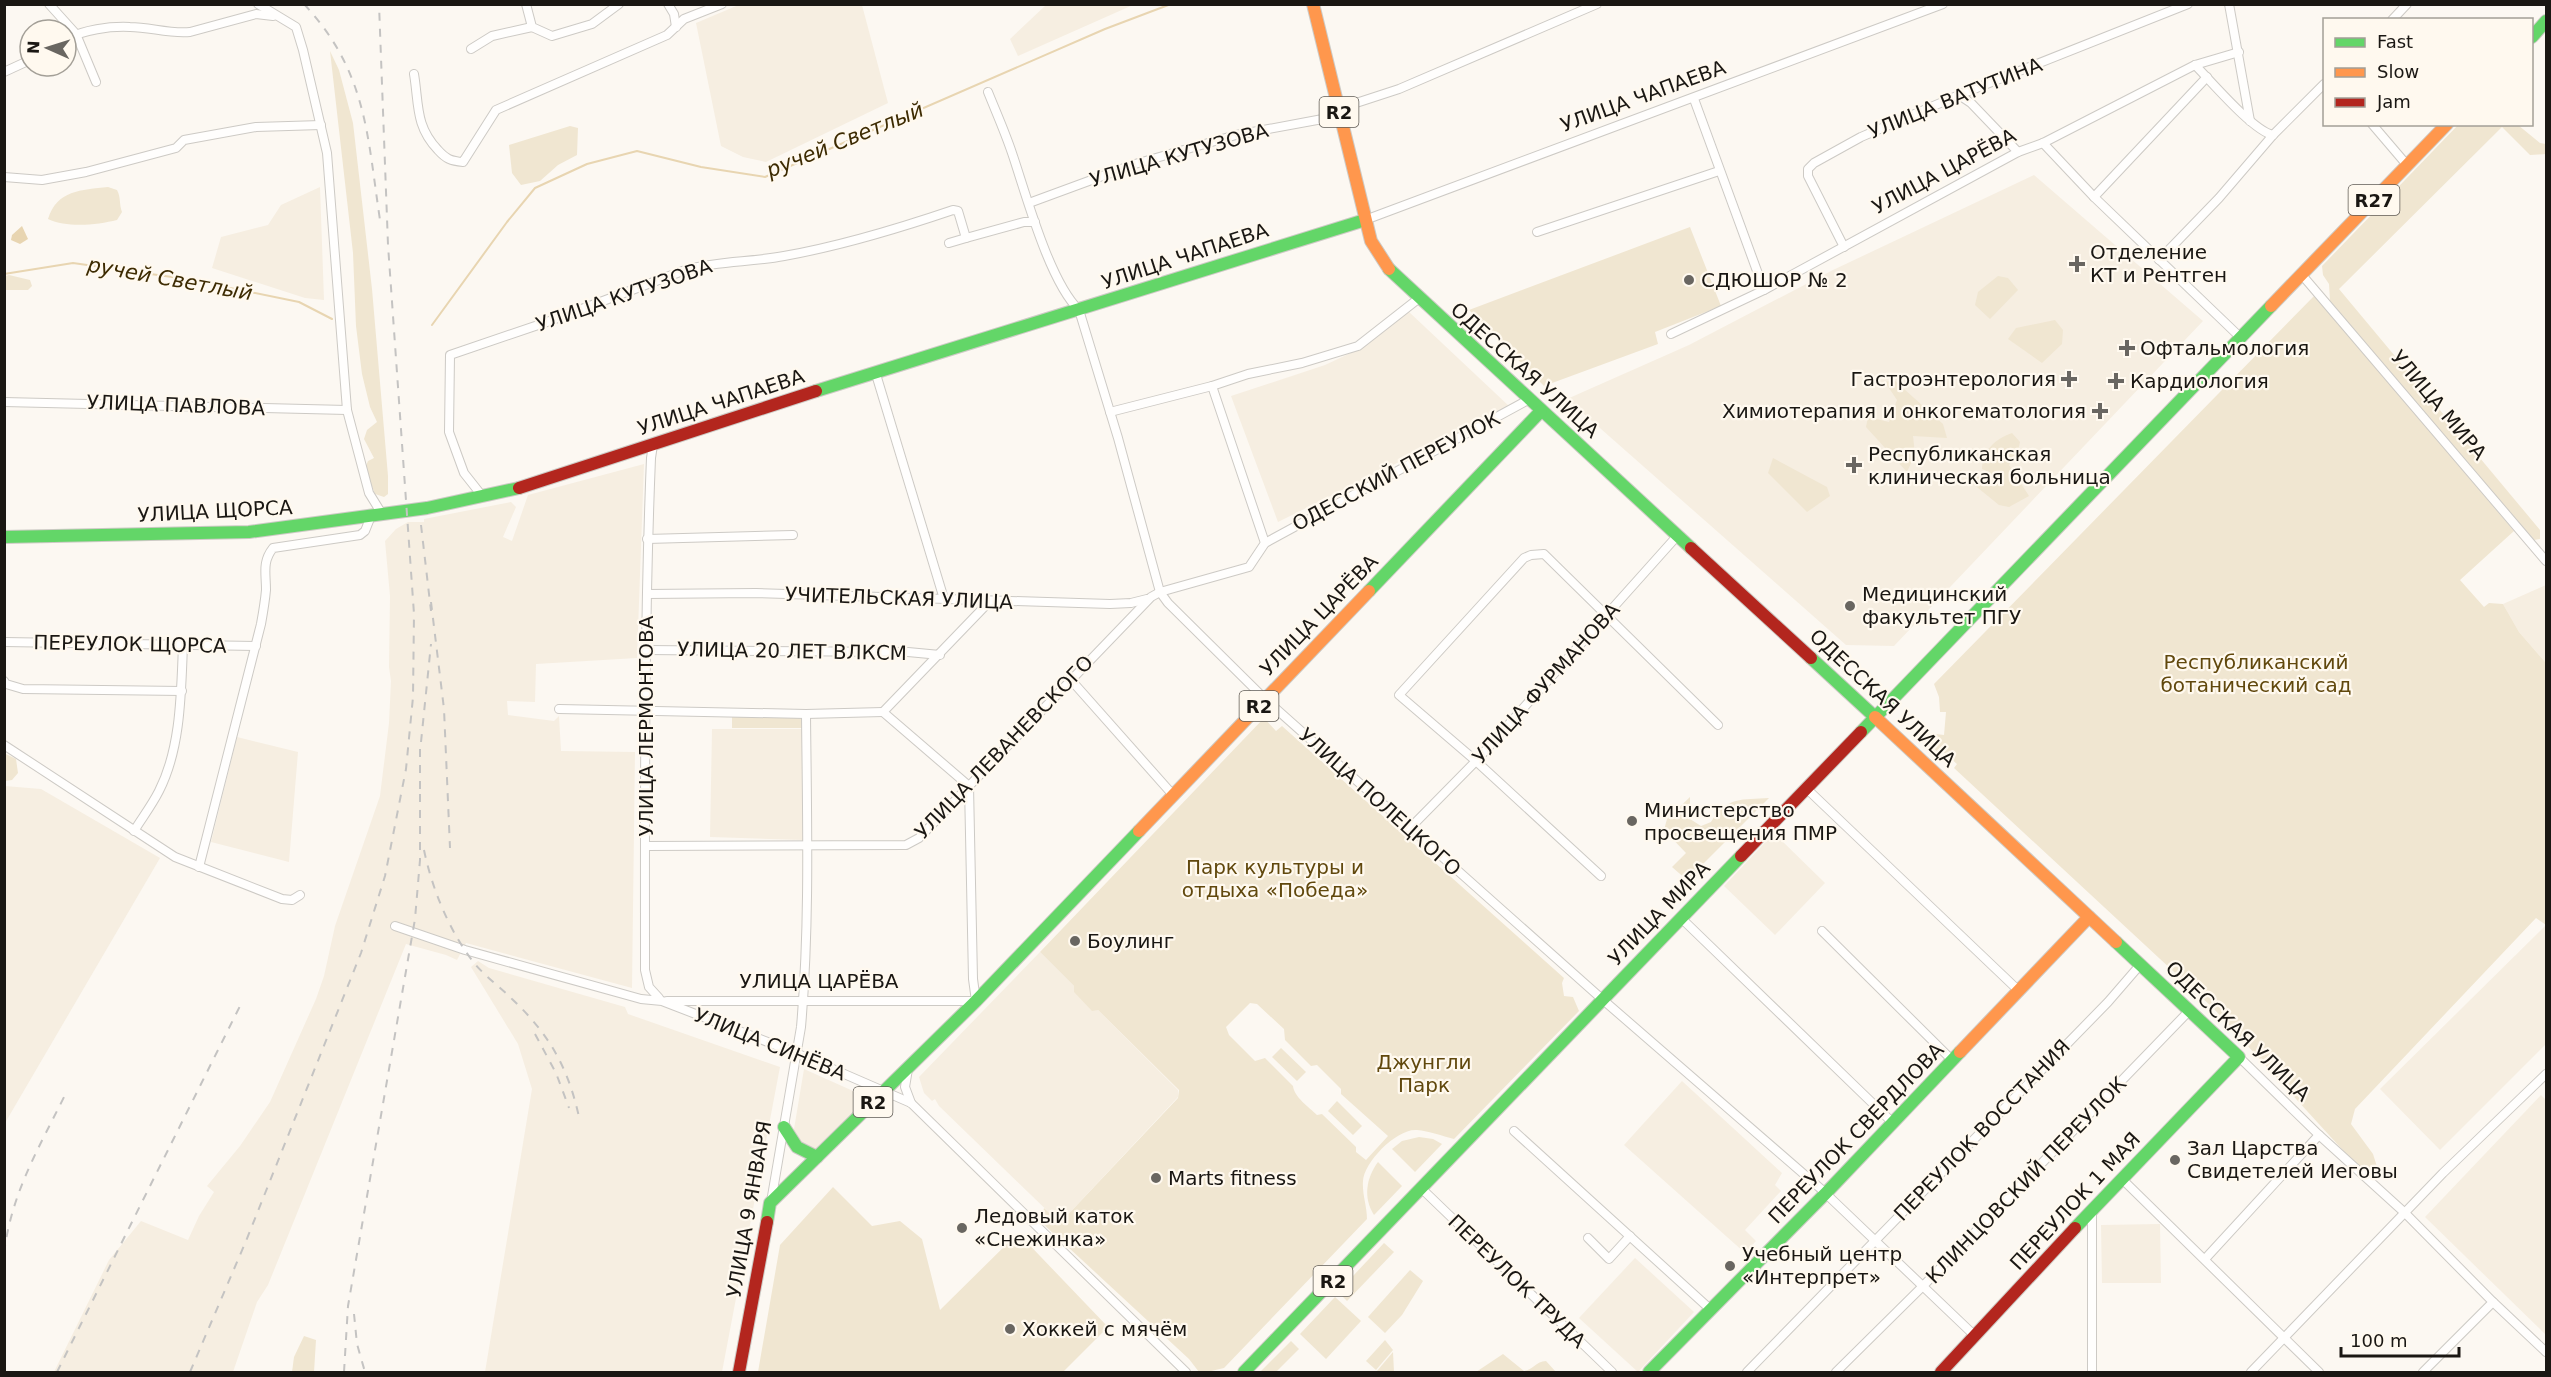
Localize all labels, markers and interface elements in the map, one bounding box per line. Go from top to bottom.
north arrow [18,18,78,78]
legend [2323,18,2533,126]
text: Fast [2377,31,2413,52]
text: N [24,40,43,54]
street label: УЛИЦА ВАТУТИНА [1865,52,2046,144]
street label: УЛИЦА ЧАПАЕВА [1557,55,1729,137]
text: Slow [2377,61,2419,82]
text: Jam [2376,91,2411,112]
road number: R2 [1320,97,1358,127]
water label: ручей Светлый [762,98,927,183]
street label: УЛИЦА КУТУЗОВА [1087,118,1271,192]
street label: УЛИЦА ЦАРЁВА [1868,123,2020,219]
road number: R27 [2348,185,2400,215]
street label: УЛИЦА ЧАПАЕВА [1099,218,1272,294]
place label: Отделение КТ и Рентген [2090,240,2227,287]
water label: ручей Светлый [85,252,254,305]
street label: УЛИЦА КУТУЗОВА [533,254,715,336]
marker: Отделение КТ и Рентген [2068,255,2086,273]
place label: СДЮШОР № 2 [1701,268,1848,292]
marker: СДЮШОР № 2 [1682,273,1696,287]
street label: ОДЕССКАЯ УЛИЦА [1446,297,1604,443]
place label: Офтальмология [2140,336,2309,360]
marker: Офтальмология [2118,339,2136,357]
street label: УЛИЦА МИРА [2386,345,2492,465]
street label: УЛИЦА ЧАПАЕВА [635,364,808,440]
place label: Гастроэнтерология [1850,367,2056,391]
place label: Кардиология [2130,369,2269,393]
marker: Гастроэнтерология [2060,370,2078,388]
marker: Кардиология [2107,372,2125,390]
street label: УЛИЦА ПАВЛОВА [86,390,266,420]
place label: Химиотерапия и онкогематология [1722,399,2086,423]
marker: Химиотерапия и онкогематология [2091,402,2109,420]
street label: ОДЕССКИЙ ПЕРЕУЛОК [1288,406,1504,536]
place label: Республиканская клиническая больница [1868,442,2111,489]
marker: Республиканская клиническая больница [1845,456,1863,474]
street label: УЛИЦА ЩОРСА [137,495,293,527]
street label: УЛИЦА ЦАРЁВА [1255,549,1383,681]
street label: УЧИТЕЛЬСКАЯ УЛИЦА [785,582,1014,614]
place label: Медицинский факультет ПГУ [1862,582,2021,629]
street label: УЛИЦА ФУРМАНОВА [1467,597,1625,768]
marker: Медицинский факультет ПГУ [1843,599,1857,613]
street label: УЛИЦА ЛЕРМОНТОВА [634,615,658,836]
street label: ОДЕССКАЯ УЛИЦА [1805,624,1961,772]
street label: ПЕРЕУЛОК ЩОРСА [33,630,227,658]
street label: УЛИЦА 20 ЛЕТ ВЛКСМ [677,637,907,665]
street label: УЛИЦА ЛЕВАНЕВСКОГО [910,650,1098,844]
park label: Республиканский ботанический сад [2160,650,2352,697]
road number: R2 [1240,691,1278,721]
street label: УЛИЦА ПОЛЕЦКОГО [1294,723,1466,881]
place label: Министерство просвещения ПМР [1644,798,1837,845]
marker: Министерство просвещения ПМР [1625,814,1639,828]
park label: Парк культуры и отдыха «Победа» [1182,855,1368,902]
street label: УЛИЦА МИРА [1603,856,1715,970]
place label: Боулинг [1087,929,1174,953]
marker: Боулинг [1068,934,1082,948]
street label: ОДЕССКАЯ УЛИЦА [2161,956,2315,1106]
street label: УЛИЦА ЦАРЁВА [739,969,899,993]
street label: УЛИЦА СИНЁВА [691,1003,850,1086]
street label: ПЕРЕУЛОК ВОССТАНИЯ [1889,1034,2075,1226]
street label: ПЕРЕУЛОК СВЕРДЛОВА [1763,1037,1949,1228]
park label: Джунгли Парк [1377,1050,1471,1097]
street label: КЛИНЦОВСКИЙ ПЕРЕУЛОК [1921,1072,2131,1288]
road number: R2 [854,1087,892,1117]
street label: УЛИЦА 9 ЯНВАРЯ [722,1119,776,1299]
street label: ПЕРЕУЛОК 1 МАЯ [2005,1127,2145,1275]
place label: Зал Царства Свидетелей Иеговы [2187,1136,2398,1183]
marker: Зал Царства Свидетелей Иеговы [2168,1153,2182,1167]
place label: Marts fitness [1168,1166,1297,1190]
marker: Marts fitness [1149,1171,1163,1185]
place label: Ледовый каток «Снежинка» [974,1204,1135,1251]
street label: ПЕРЕУЛОК ТРУДА [1443,1209,1591,1353]
marker: Ледовый каток «Снежинка» [955,1221,969,1235]
place label: Учебный центр «Интерпрет» [1742,1242,1902,1289]
marker: Учебный центр «Интерпрет» [1723,1259,1737,1273]
road number: R2 [1314,1266,1352,1296]
place label: Хоккей с мячём [1022,1317,1187,1341]
scale bar [2341,1320,2460,1358]
marker: Хоккей с мячём [1003,1322,1017,1336]
text: 100 m [2350,1330,2408,1351]

